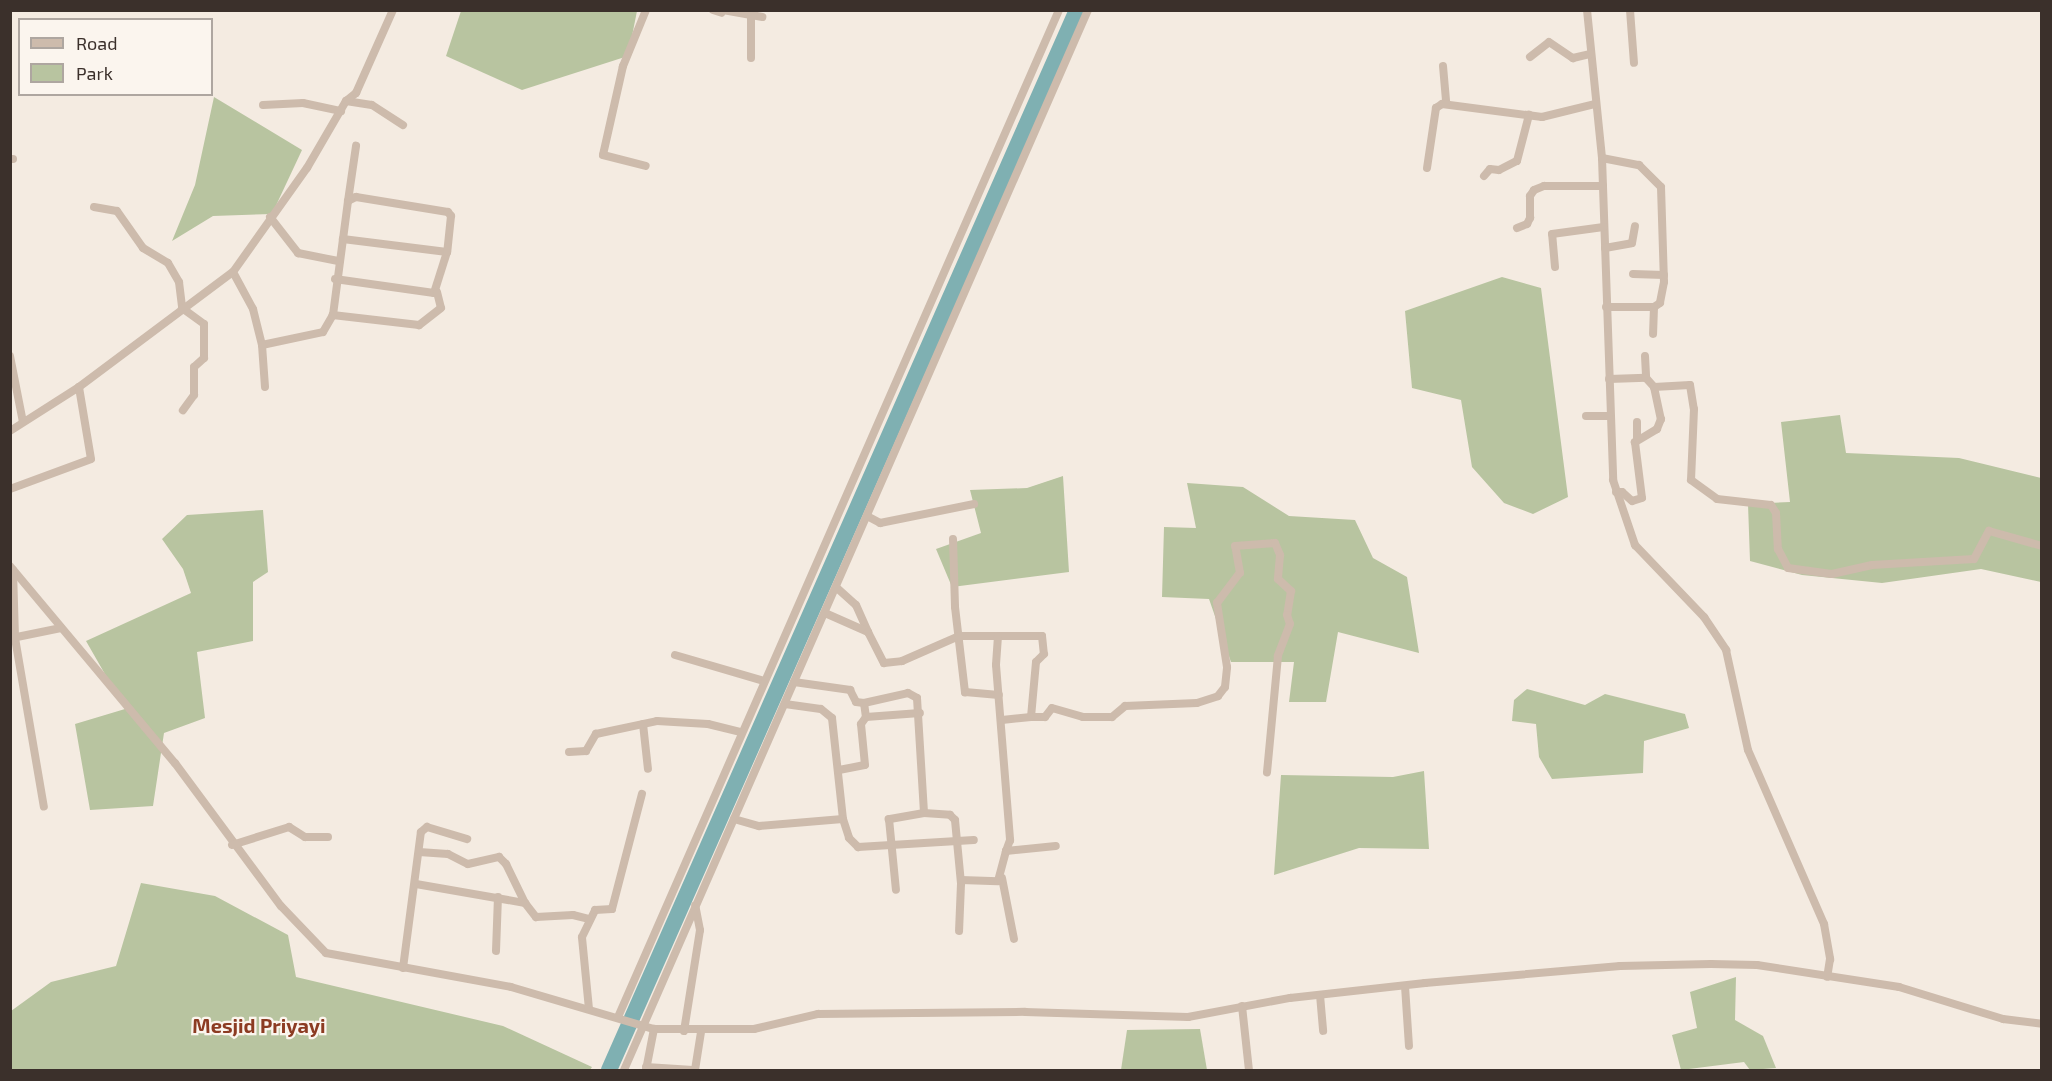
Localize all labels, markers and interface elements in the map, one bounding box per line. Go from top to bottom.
legend [18,18,213,96]
text: Road [76,32,117,54]
text: Park [76,62,113,84]
district label: Mesjid Priyayi [192,1013,326,1037]

